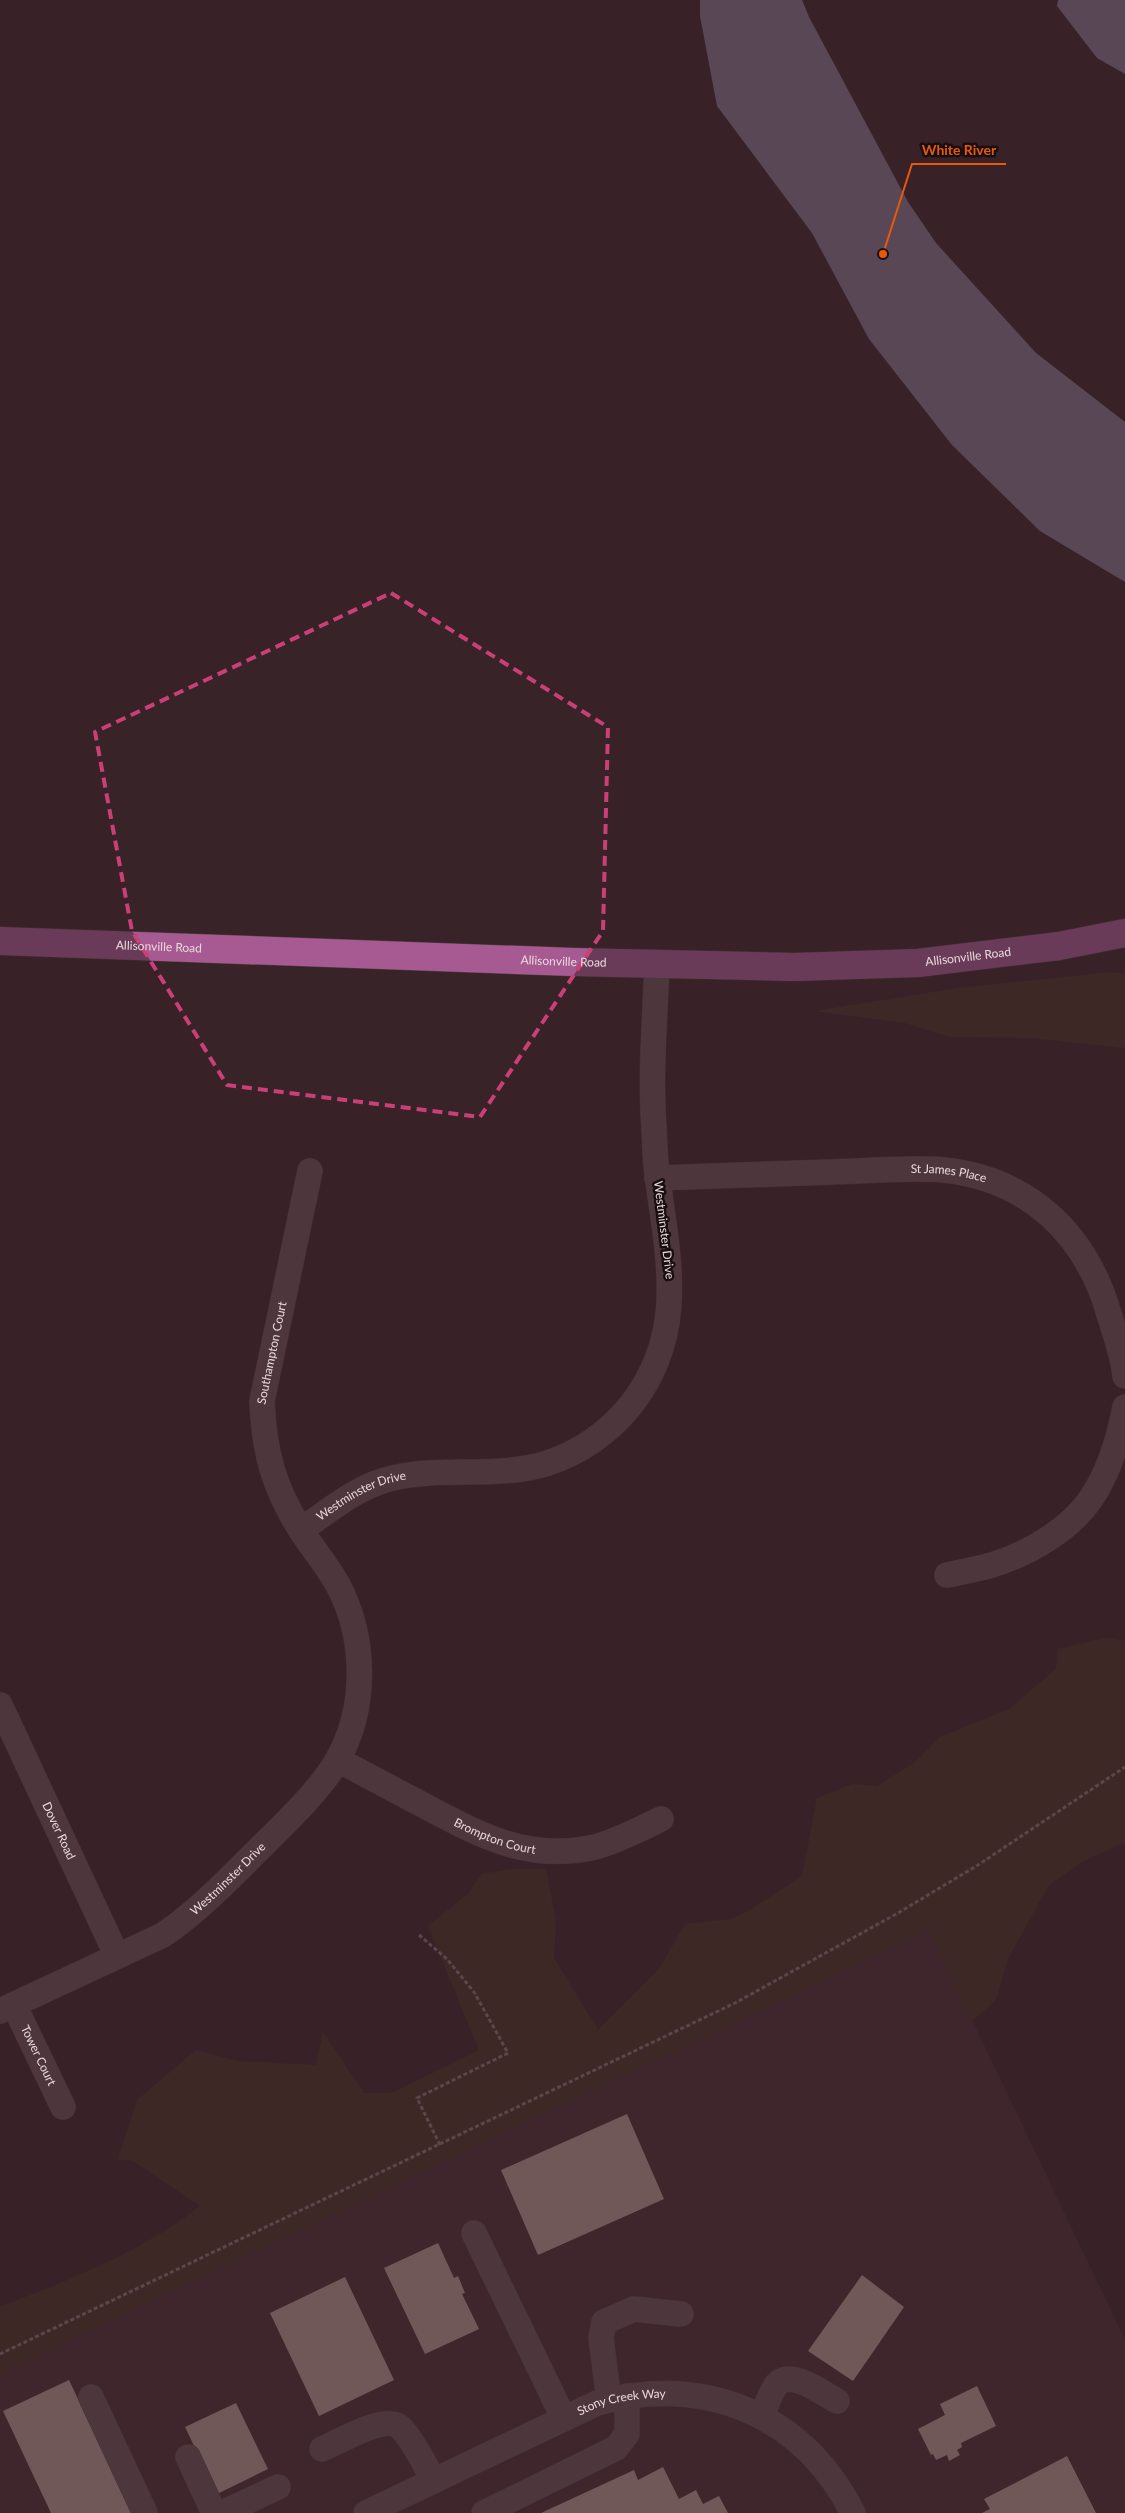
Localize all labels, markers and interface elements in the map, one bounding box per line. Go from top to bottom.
callout: White River [912,135,1006,164]
text: White River [922,141,997,158]
street label: Allisonville Road [116,937,202,955]
street label: Allisonville Road [924,944,1012,969]
street label: Allisonville Road [520,952,607,970]
street label: St James Place [911,1161,989,1186]
street label: Westminster Drive [651,1180,678,1280]
street label: Southampton Court [254,1299,290,1406]
street label: Westminster Drive [313,1468,407,1524]
street label: Dover Road [39,1800,79,1862]
street label: Brompton Court [452,1815,537,1857]
street label: Westminster Drive [187,1839,268,1918]
street label: Tower Court [18,2023,60,2089]
street label: Stony Creek Way [575,2386,666,2418]

